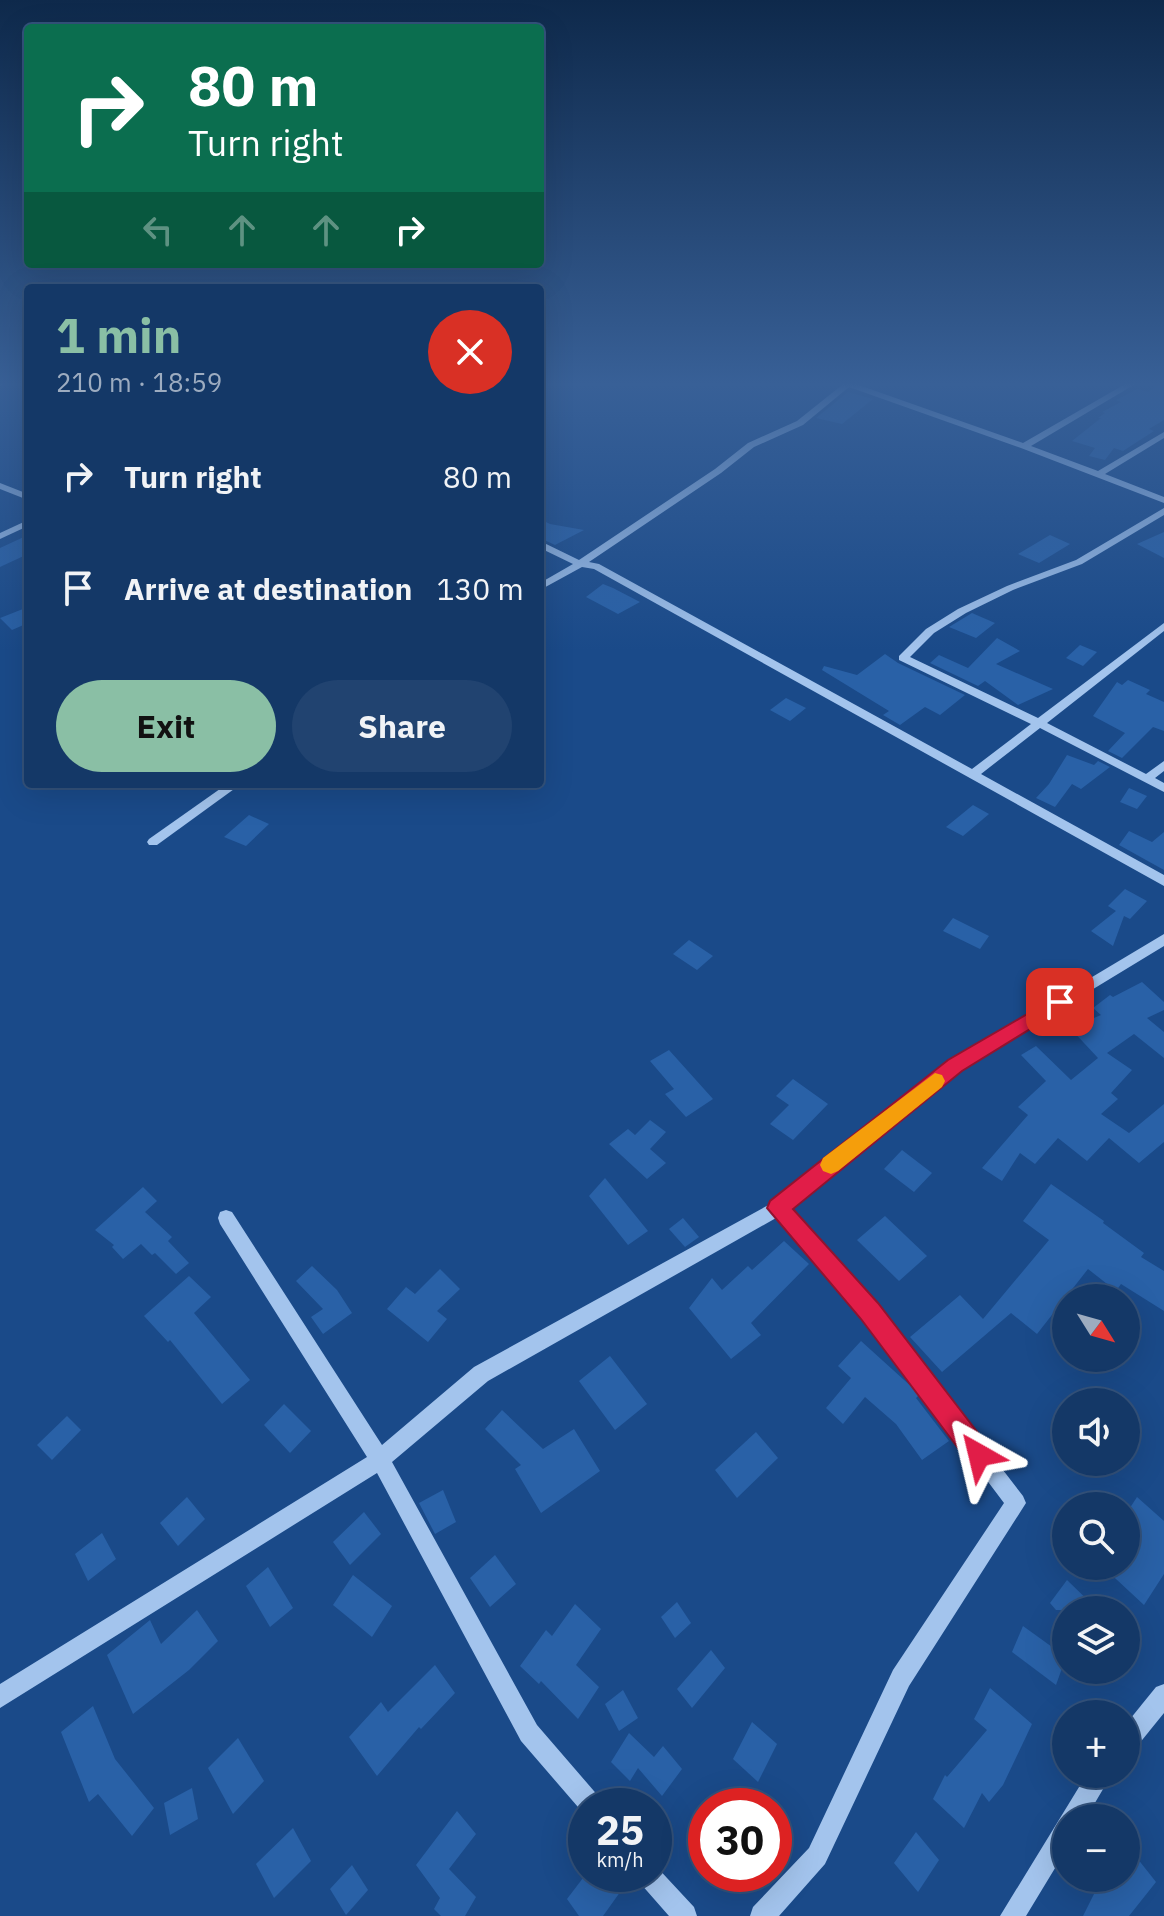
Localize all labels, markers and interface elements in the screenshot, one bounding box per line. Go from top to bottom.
text: 80 m [188,49,318,121]
icon: right [56,56,160,160]
text: Turn right [188,119,344,166]
icon: left [136,208,180,252]
icon: ahead [220,208,264,252]
icon: ahead [304,208,348,252]
icon: right [388,208,432,252]
text: 1 min [56,304,181,366]
button: close [428,310,512,394]
text: 210 m · 18:59 [56,365,222,399]
icon: right [56,454,100,498]
text: Turn right [124,457,262,496]
text: 80 m [443,457,512,496]
icon: arrive [56,566,100,610]
text: Arrive at destination [124,569,412,608]
text: 130 m [436,569,524,608]
button: Exit [56,680,276,772]
button: Share [292,680,512,772]
pin [1026,968,1094,1036]
icon: arrive [1038,980,1082,1024]
north arrow [1052,1284,1140,1372]
map controls [1052,1284,1140,1892]
button: sound [1052,1388,1140,1476]
position arrow [937,1413,1021,1497]
button: search [1052,1492,1140,1580]
button: layers [1052,1596,1140,1684]
button: + [1052,1700,1140,1788]
speed limit sign: 30 [688,1788,792,1892]
text: 25 [596,1804,644,1856]
button: − [1052,1804,1140,1892]
text: km/h [596,1846,644,1873]

